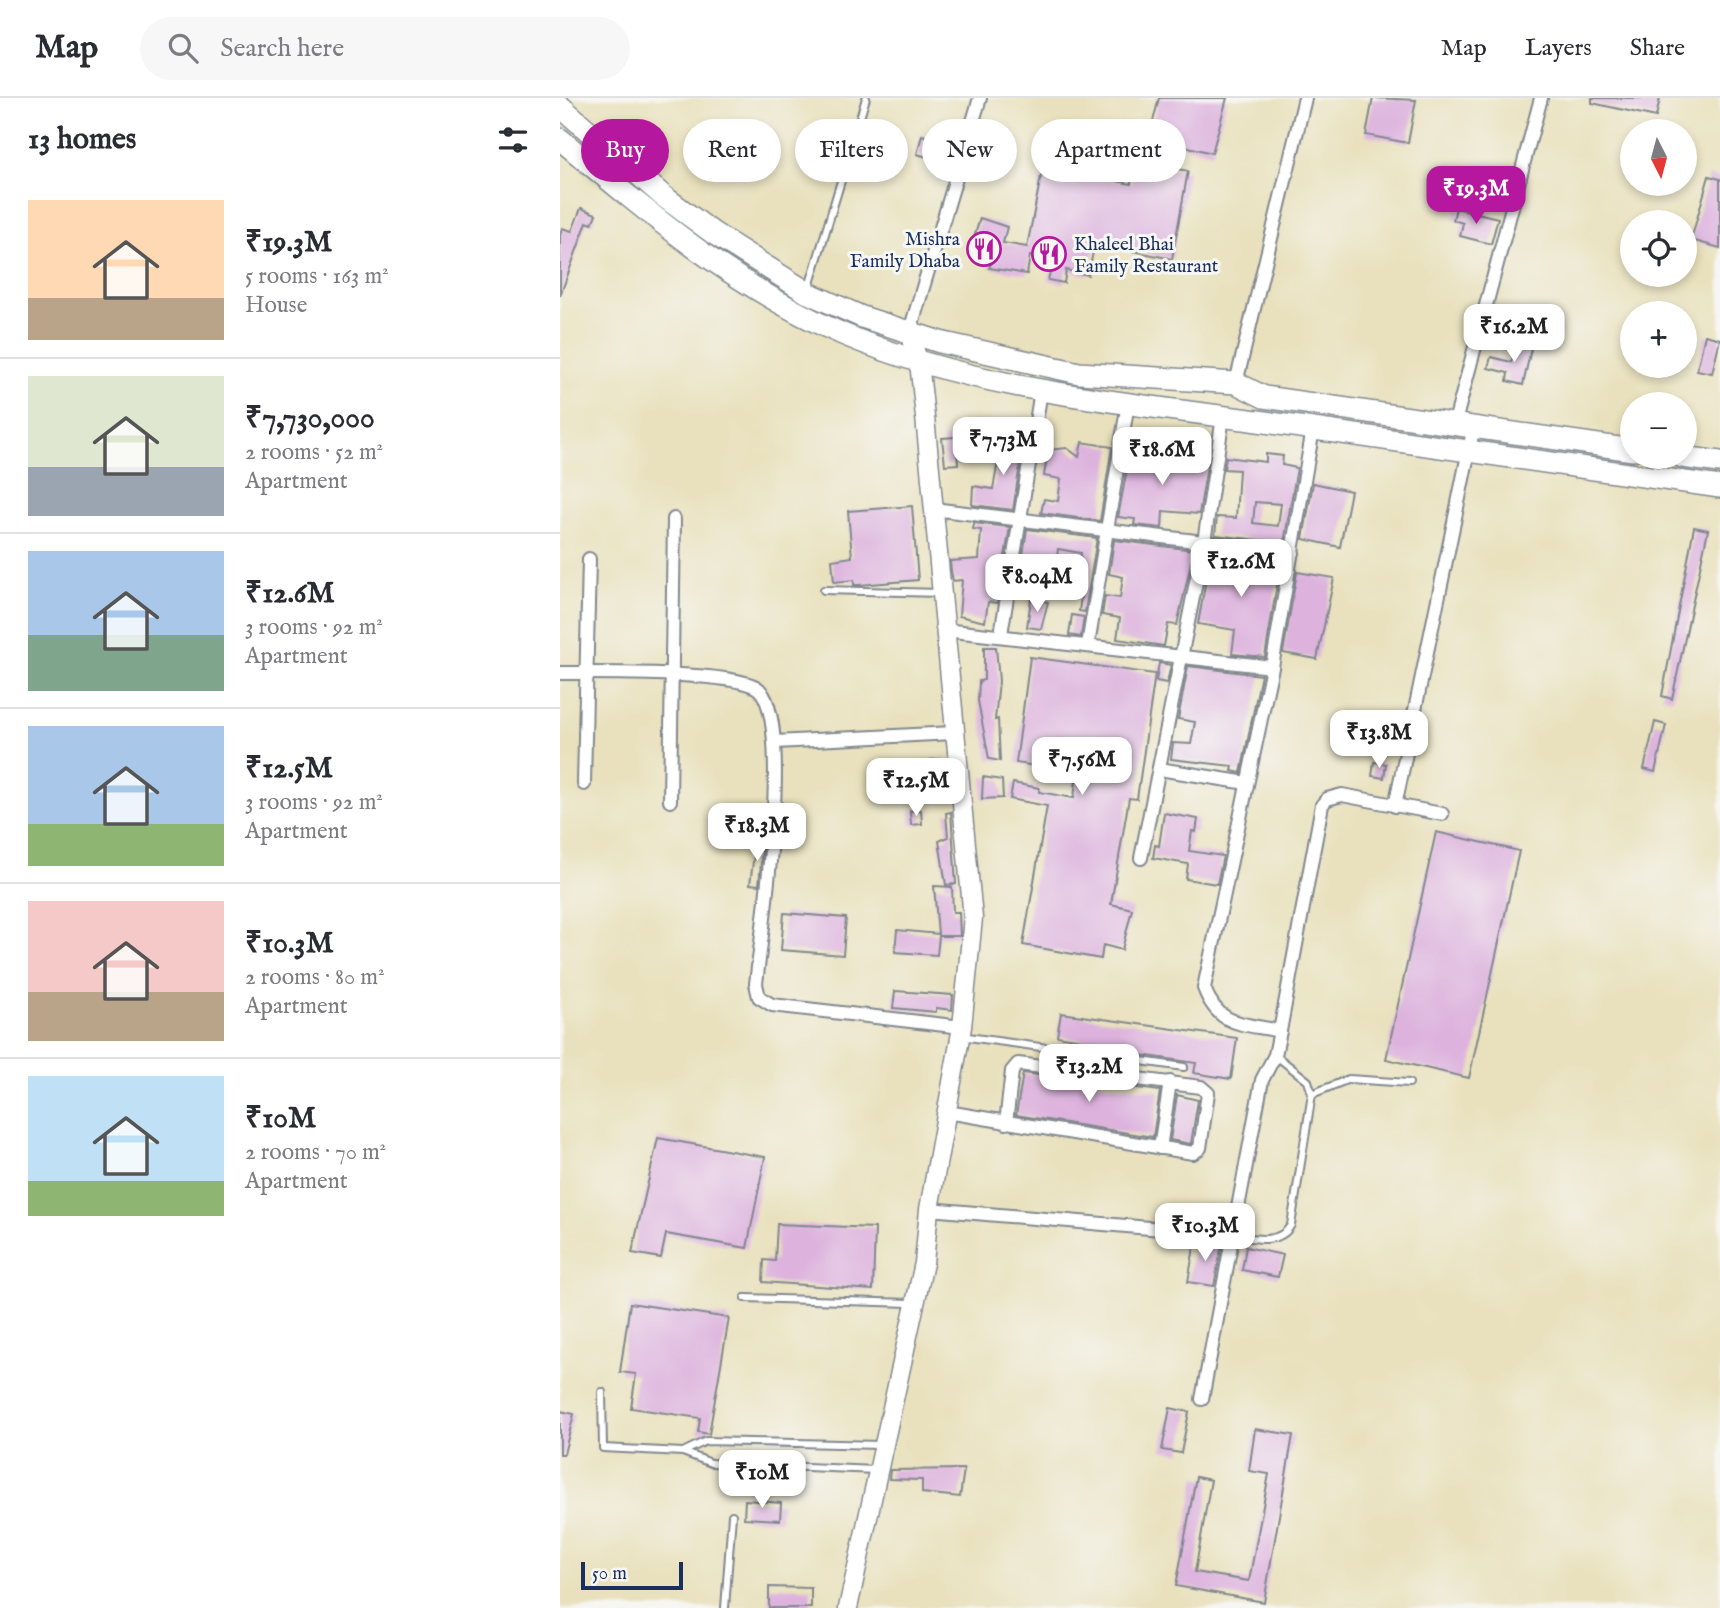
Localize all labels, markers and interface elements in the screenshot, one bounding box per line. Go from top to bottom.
search box [140,17,630,80]
text: Map [35,27,98,69]
icon: search [164,29,202,67]
text: Search here [220,32,344,65]
text: Map [1441,33,1487,64]
text: Layers [1525,33,1592,64]
text: Share [1630,33,1685,64]
chip: Buy [581,119,669,182]
chip: Rent [683,119,781,182]
chip: Filters [795,119,908,182]
chip: New [922,119,1017,182]
chip: Apartment [1031,119,1186,182]
north arrow [1620,119,1698,196]
map controls [1620,119,1697,469]
text: 13 homes [28,121,136,159]
icon: filters [494,121,532,159]
pin: ₹19.3M [1419,166,1533,226]
text: ₹19.3M [1443,174,1509,203]
button: locate [1620,210,1697,287]
text: ₹19.3M [245,224,332,262]
icon: home [84,228,168,312]
place label: Mishra Family Dhaba [850,228,961,274]
restaurant icon: Mishra Family Dhaba [965,230,1003,268]
place label: Khaleel Bhai Family Restaurant [1074,233,1219,279]
restaurant icon: Khaleel Bhai Family Restaurant [1030,235,1068,273]
text: 5 rooms · 163 m² [245,262,389,291]
text: House [245,291,307,320]
button: + [1620,301,1697,378]
pin: ₹16.2M [1457,304,1571,364]
text: ₹16.2M [1480,312,1548,341]
button: − [1620,392,1697,469]
text: ₹7,730,000 [245,400,375,438]
icon: home [84,404,168,488]
pin: ₹7.73M [946,418,1060,477]
text: ₹7.73M [969,425,1037,454]
pin: ₹18.6M [1105,428,1219,487]
text: ₹18.6M [1128,435,1196,464]
text: 2 rooms · 52 m² [245,438,383,467]
text: Apartment [245,467,348,496]
pin: ₹12.6M [1184,540,1298,599]
text: ₹12.6M [1207,547,1275,576]
pin: ₹8.04M [980,554,1094,614]
text: ₹8.04M [1001,562,1073,591]
text: ₹12.6M [245,575,335,613]
icon: home [84,579,168,663]
text: 3 rooms · 92 m² [245,613,383,642]
text: Apartment [245,642,348,671]
pin: ₹13.8M [1322,710,1436,770]
text: ₹13.8M [1346,718,1412,747]
pin: ₹7.56M [1025,738,1139,797]
text: ₹7.56M [1048,745,1116,774]
text: ₹12.5M [245,750,333,788]
icon: home [84,754,168,838]
pin: ₹12.5M [859,758,973,818]
text: ₹12.5M [882,766,950,795]
text: 3 rooms · 92 m² [245,788,383,817]
pin: ₹18.3M [700,804,814,863]
text: ₹18.3M [724,811,790,840]
text: Apartment [245,817,348,846]
text: ₹10.3M [245,925,334,963]
icon: home [84,929,168,1013]
text: 2 rooms · 80 m² [245,963,385,992]
text: Apartment [245,992,348,1021]
pin: ₹13.2M [1032,1044,1146,1104]
text: ₹13.2M [1055,1052,1123,1081]
text: ₹10M [245,1100,316,1138]
icon: home [84,1104,168,1188]
text: 2 rooms · 70 m² [245,1138,386,1167]
text: Apartment [245,1167,348,1196]
pin: ₹10.3M [1148,1204,1262,1263]
text: ₹10.3M [1171,1211,1239,1240]
pin: ₹10M [721,1450,803,1510]
text: ₹10M [735,1458,789,1487]
scale bar [581,1559,682,1591]
text: 50 m [592,1562,627,1586]

